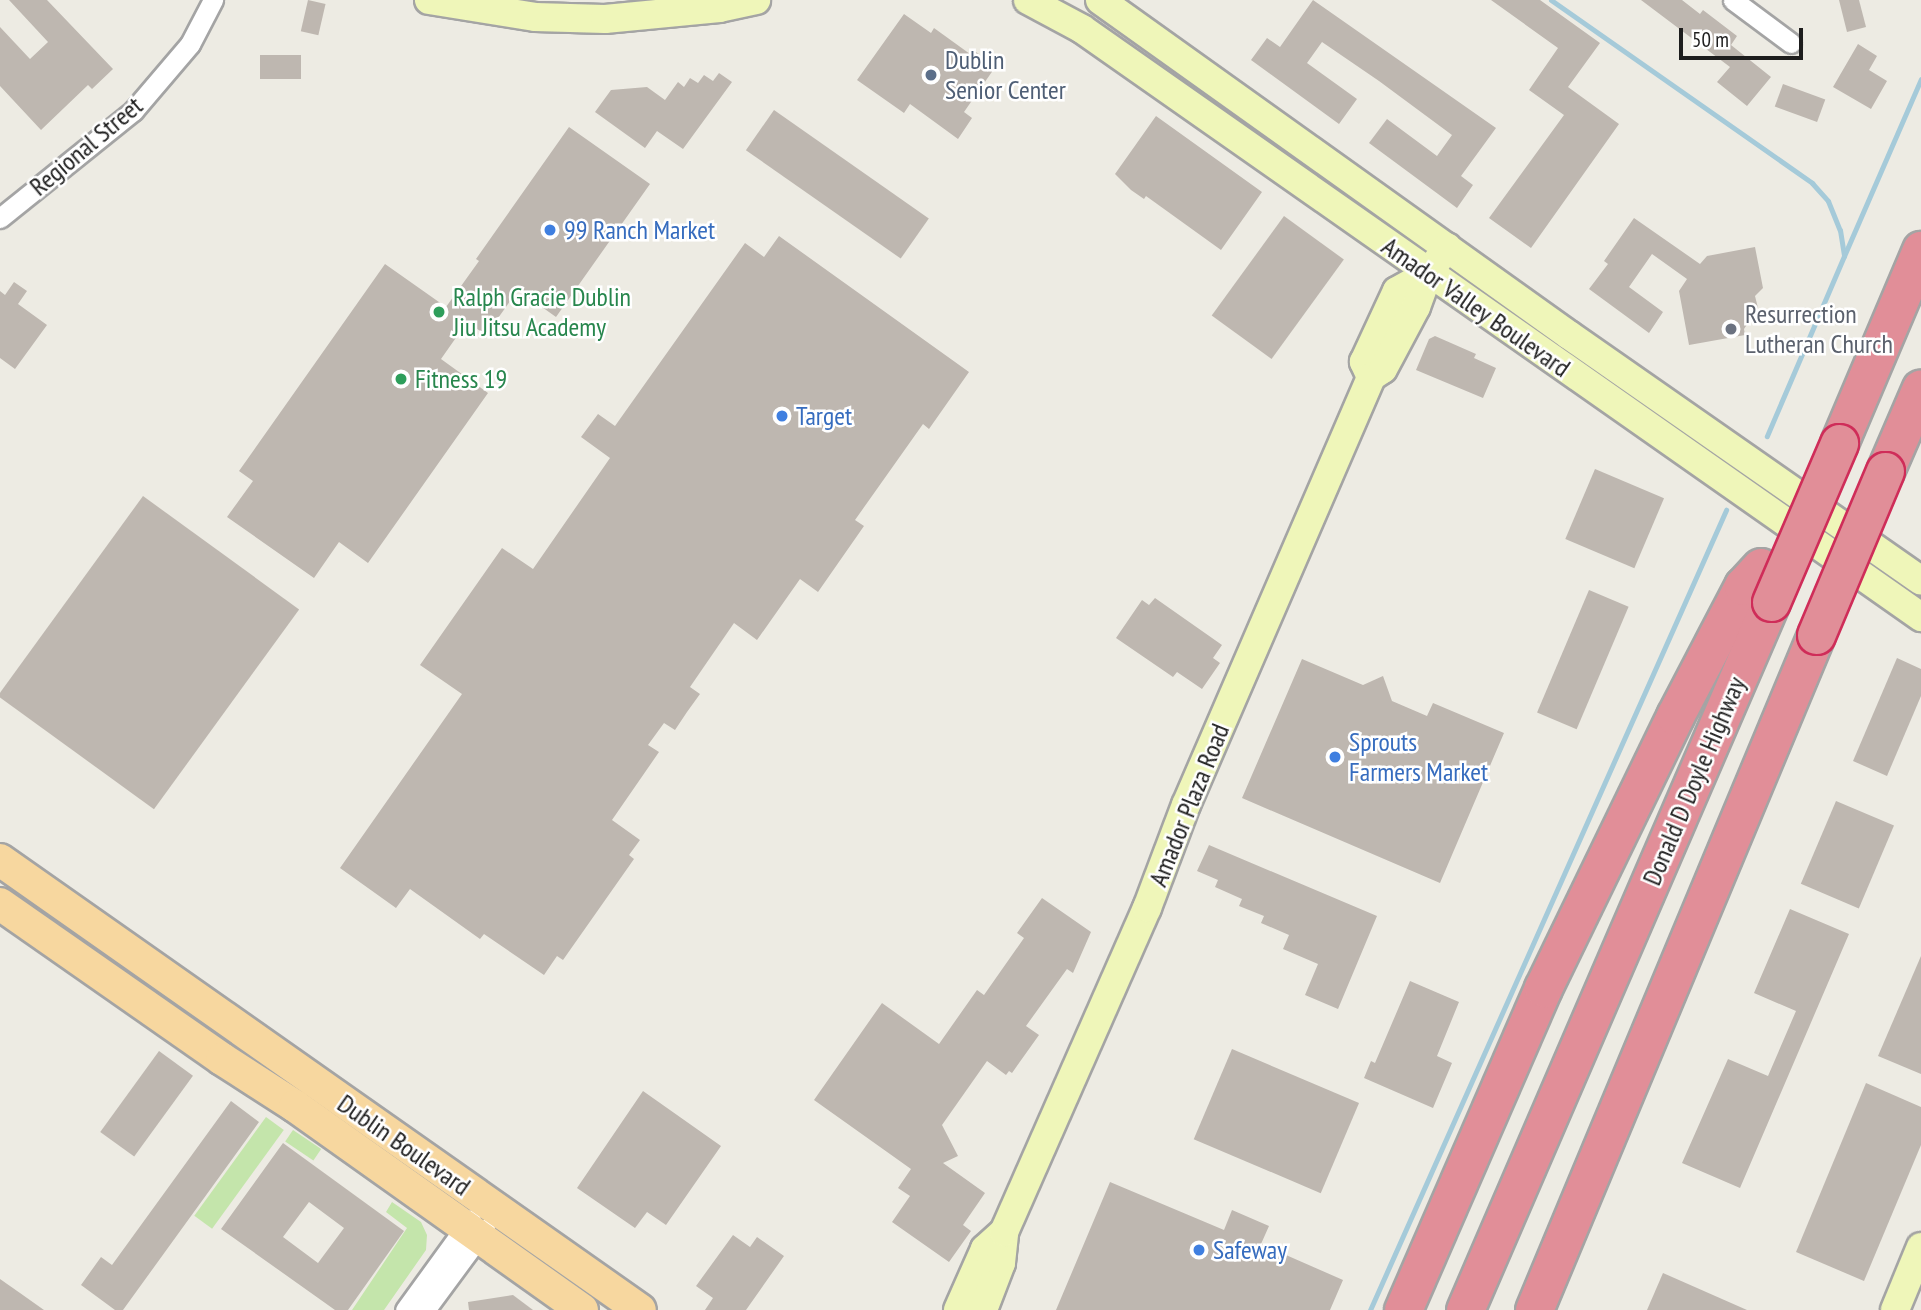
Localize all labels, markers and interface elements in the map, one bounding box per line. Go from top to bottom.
scale bar [1683,14,1807,58]
text: 50 m [1692,26,1729,53]
place label: Dublin Senior Center [945,44,1066,106]
marker: Dublin Senior Center [923,67,939,83]
street label: Regional Street [23,90,149,202]
place label: 99 Ranch Market [564,214,715,246]
marker: 99 Ranch Market [542,222,558,238]
street label: Amador Valley Boulevard [1375,230,1577,384]
place label: Ralph Gracie Dublin Jiu Jitsu Academy [453,281,631,342]
place label: Resurrection Lutheran Church [1745,298,1893,360]
marker: Ralph Gracie Dublin Jiu Jitsu Academy [431,304,447,320]
marker: Resurrection Lutheran Church [1723,321,1739,337]
place label: Fitness 19 [415,363,507,395]
marker: Fitness 19 [393,371,409,387]
place label: Target [796,400,852,432]
marker: Target [774,408,790,424]
street label: Donald D Doyle Highway [1636,672,1752,890]
street label: Amador Plaza Road [1142,719,1236,891]
place label: Sprouts Farmers Market [1349,726,1488,788]
marker: Sprouts Farmers Market [1327,749,1343,765]
street label: Dublin Boulevard [332,1088,476,1202]
place label: Safeway [1213,1234,1287,1266]
marker: Safeway [1191,1242,1207,1258]

